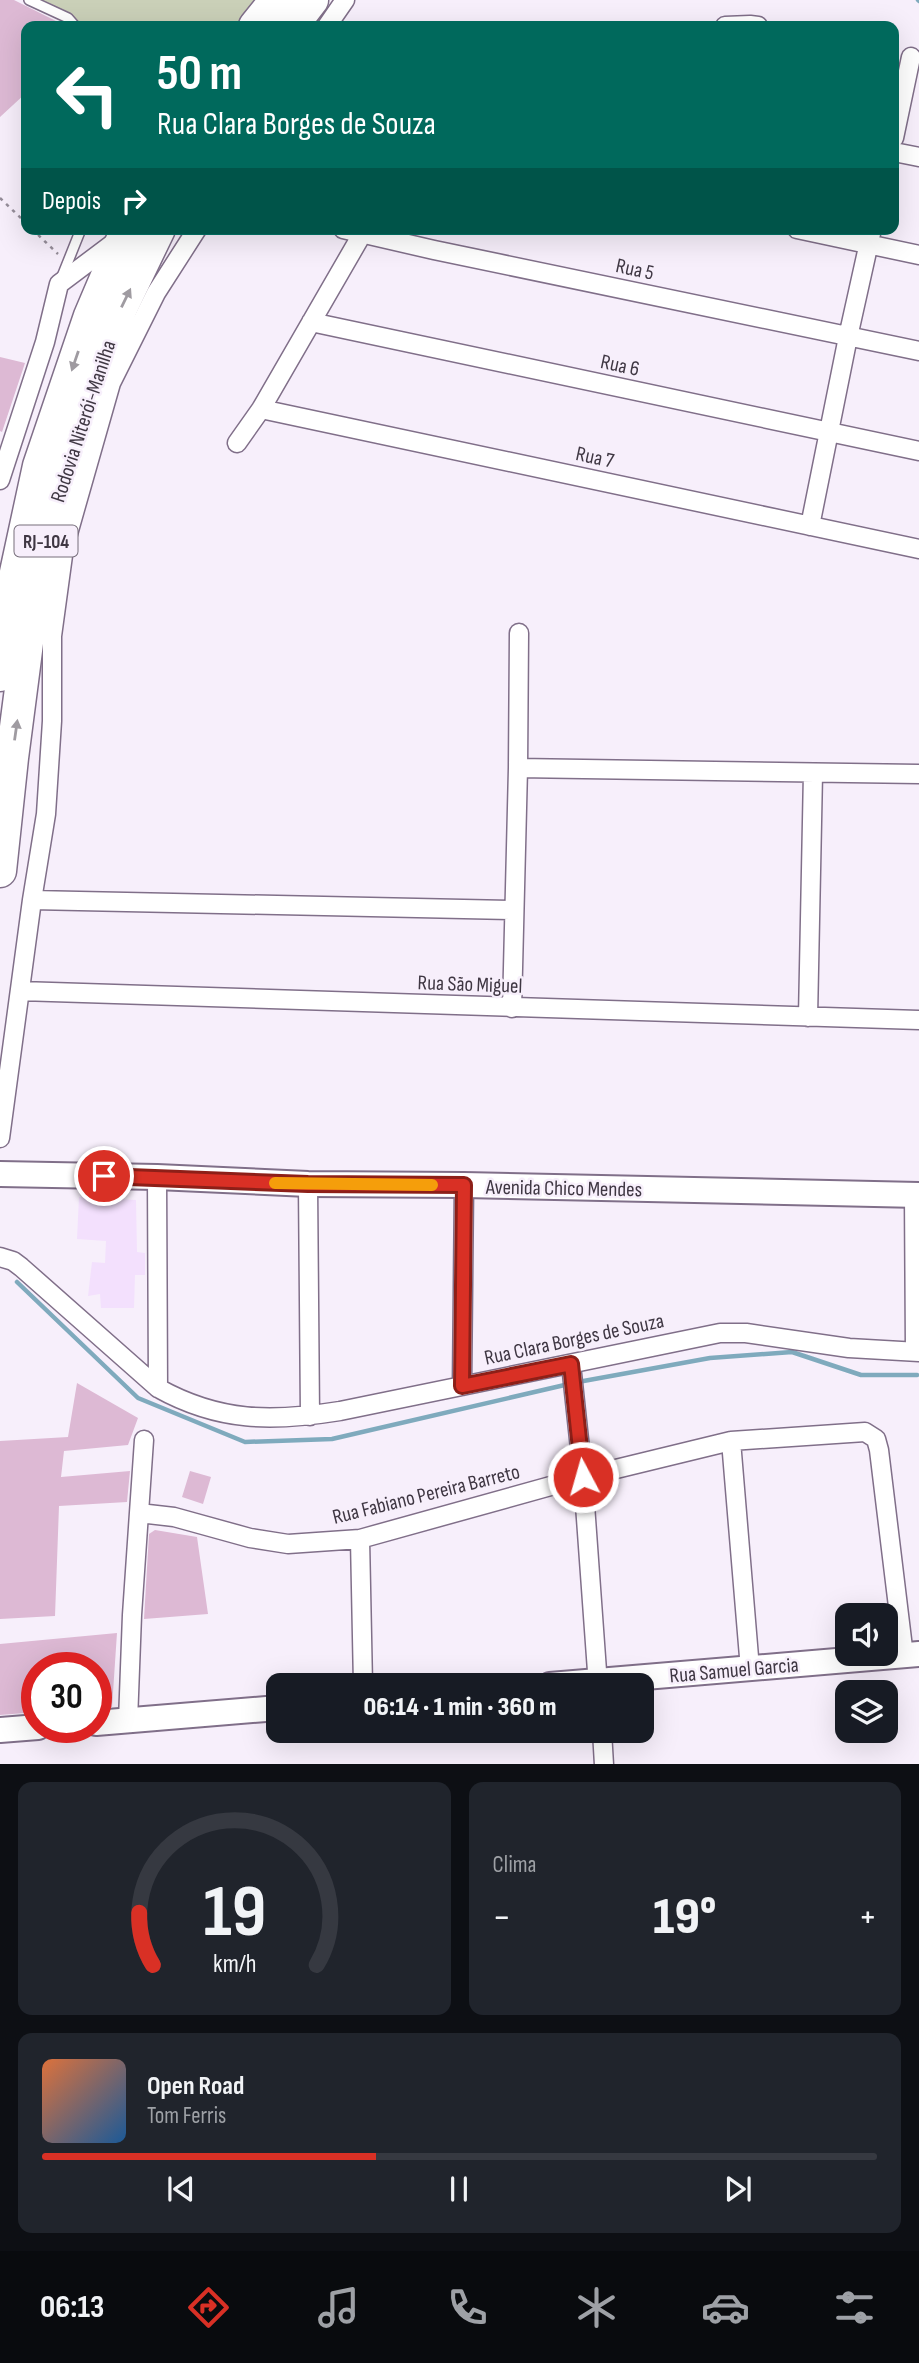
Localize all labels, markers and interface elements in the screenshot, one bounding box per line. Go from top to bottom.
text: 50 m [157,45,242,104]
icon: left [42,49,133,140]
text: Rua Clara Borges de Souza [157,105,436,144]
icon: right [115,182,153,220]
text: Depois [42,186,101,217]
street label: Rua 5 [614,253,656,286]
one-way arrow [120,288,131,308]
street label: Rodovia Niterói-Manilha [46,337,121,505]
street label: Rua 6 [598,349,642,382]
one-way arrow [69,351,80,372]
street label: Rua 7 [574,441,617,474]
road number: RJ-104 [14,526,78,556]
one-way arrow [10,719,21,741]
street label: Rua São Miguel [417,970,523,999]
pin [74,1146,134,1206]
icon: arrive [85,1157,123,1195]
street label: Avenida Chico Mendes [485,1175,642,1202]
street label: Rua Clara Borges de Souza [482,1308,666,1371]
position arrow [546,1440,620,1514]
street label: Rua Fabiano Pereira Barreto [330,1459,522,1530]
map controls [835,1603,898,1743]
button: sound [835,1603,898,1666]
speed limit sign: 30 [21,1652,112,1743]
street label: Rua Samuel Garcia [668,1652,800,1689]
button: layers [835,1680,898,1743]
text: 06:14 · 1 min · 360 m [364,1692,556,1723]
text: Clima [493,1851,536,1879]
text: 19 [203,1869,266,1957]
text: 19° [653,1886,716,1949]
text: − [493,1895,511,1940]
text: + [858,1895,877,1940]
text: km/h [213,1948,256,1979]
text: Open Road [147,2071,244,2102]
text: Tom Ferris [147,2102,226,2130]
icon: previous [162,2170,200,2208]
icon: pause [440,2170,478,2208]
icon: next [719,2170,757,2208]
icon: directions [184,2283,233,2332]
icon: music [314,2283,363,2332]
icon: phone [443,2283,492,2332]
icon: climate [572,2283,621,2332]
icon: car [701,2283,750,2332]
icon: filters [830,2283,879,2332]
text: 06:13 [40,2288,104,2327]

